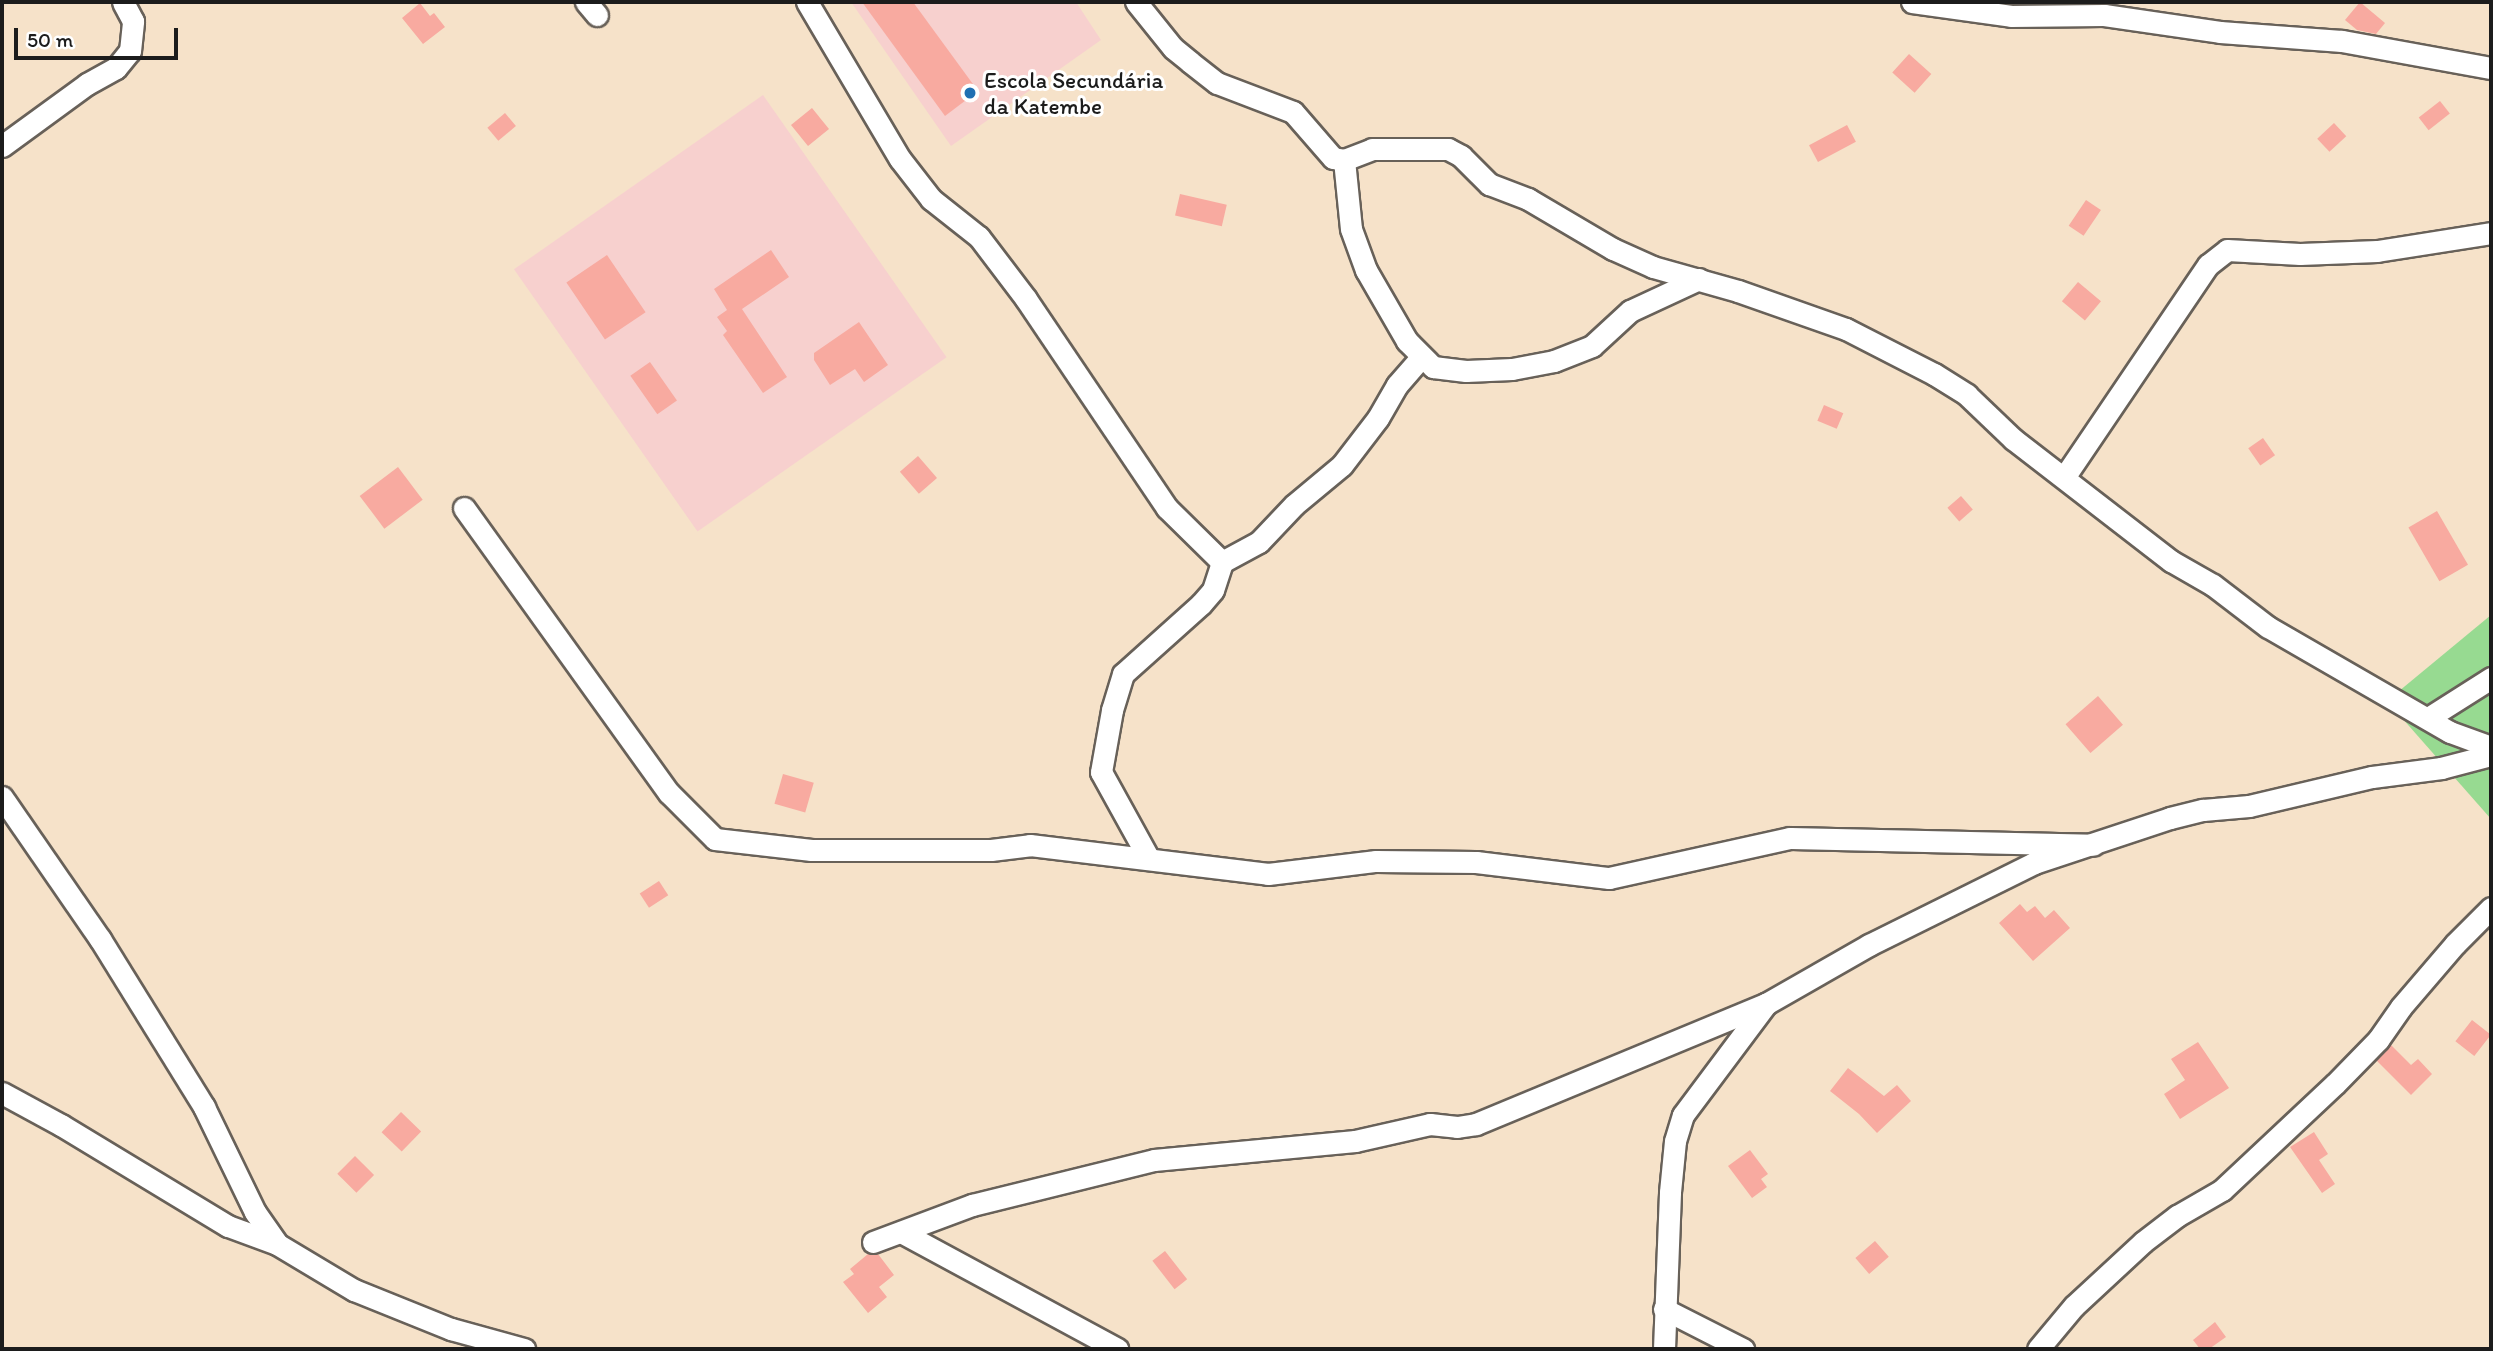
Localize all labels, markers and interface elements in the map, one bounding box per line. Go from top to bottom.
scale bar [18,14,182,58]
text: 50 m [27,27,73,52]
place label: Escola Secundária da Katembe [984,66,1163,120]
marker: Escola Secundária da Katembe [962,85,978,101]

